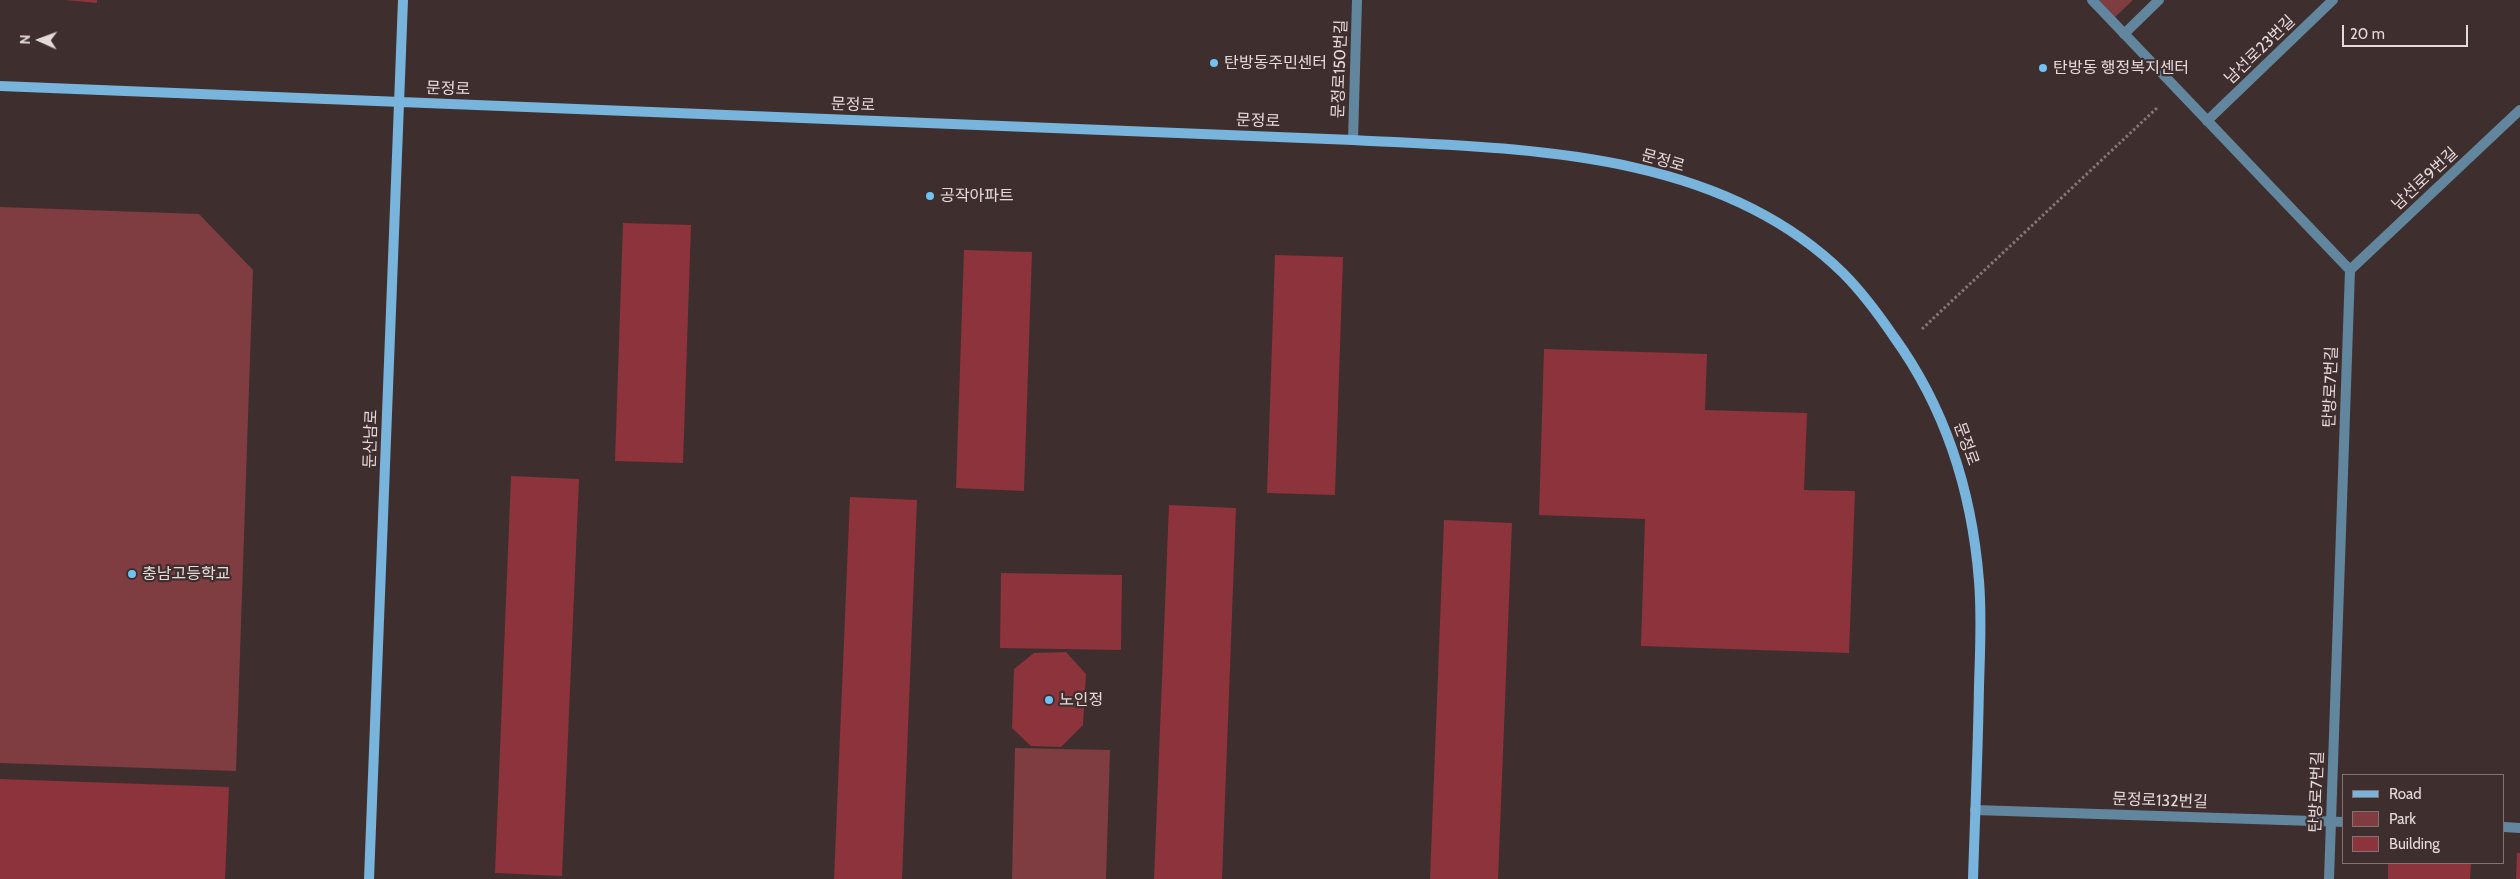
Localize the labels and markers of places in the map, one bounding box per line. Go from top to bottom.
place label: 탄방동주민센터 [1224,53,1327,73]
marker: 탄방동주민센터 [1208,57,1220,69]
place label: 탄방동 행정복지센터 [2053,58,2189,78]
marker: 탄방동 행정복지센터 [2037,62,2049,74]
place label: 공작아파트 [940,186,1014,206]
marker: 공작아파트 [924,190,936,202]
place label: 충남고등학교 [142,564,230,584]
marker: 충남고등학교 [126,568,138,580]
place label: 노인정 [1059,690,1103,710]
marker: 노인정 [1043,694,1055,706]

